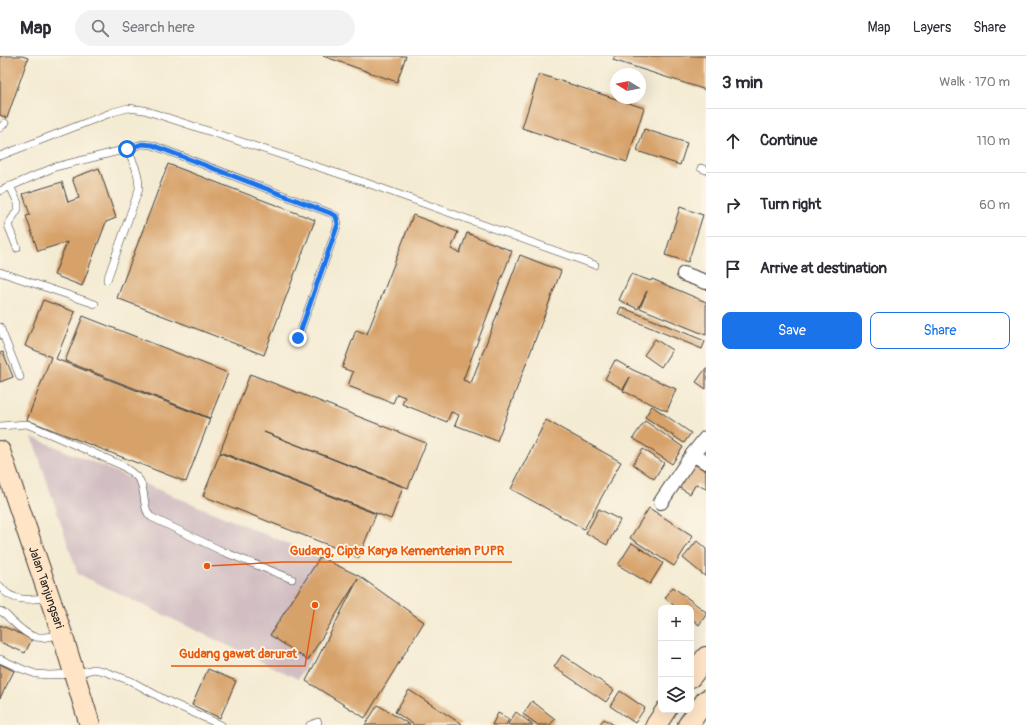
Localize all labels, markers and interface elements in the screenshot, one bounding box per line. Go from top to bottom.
search box [75,10,355,46]
text: Map [20,16,51,40]
icon: search [89,17,111,39]
text: Search here [121,18,195,37]
text: Map [868,19,891,36]
text: Layers [913,19,951,36]
text: Share [973,19,1006,36]
north arrow [610,68,646,104]
text: 3 min [722,72,763,93]
text: Walk · 170 m [939,74,1010,90]
icon: ahead [722,130,744,152]
text: Continue [760,131,818,150]
text: 110 m [977,133,1010,149]
route start [118,140,136,158]
icon: right [722,194,744,216]
text: Turn right [760,195,821,214]
text: 60 m [979,197,1010,213]
icon: arrive [722,258,744,280]
text: Arrive at destination [760,259,887,278]
button: Save [722,312,862,349]
button: Share [870,312,1010,349]
route end [289,329,307,347]
callout: Gudang, Cipta Karya Kementerian PUPR [282,537,512,562]
text: Gudang, Cipta Karya Kementerian PUPR [290,543,505,559]
street label: Jalan Tanjungsari [25,545,67,631]
map controls [658,605,694,713]
button: + [658,605,694,641]
callout: Gudang gawat darurat [171,641,305,666]
button: − [658,641,694,677]
text: Gudang gawat darurat [179,646,298,662]
button: layers [658,677,694,713]

